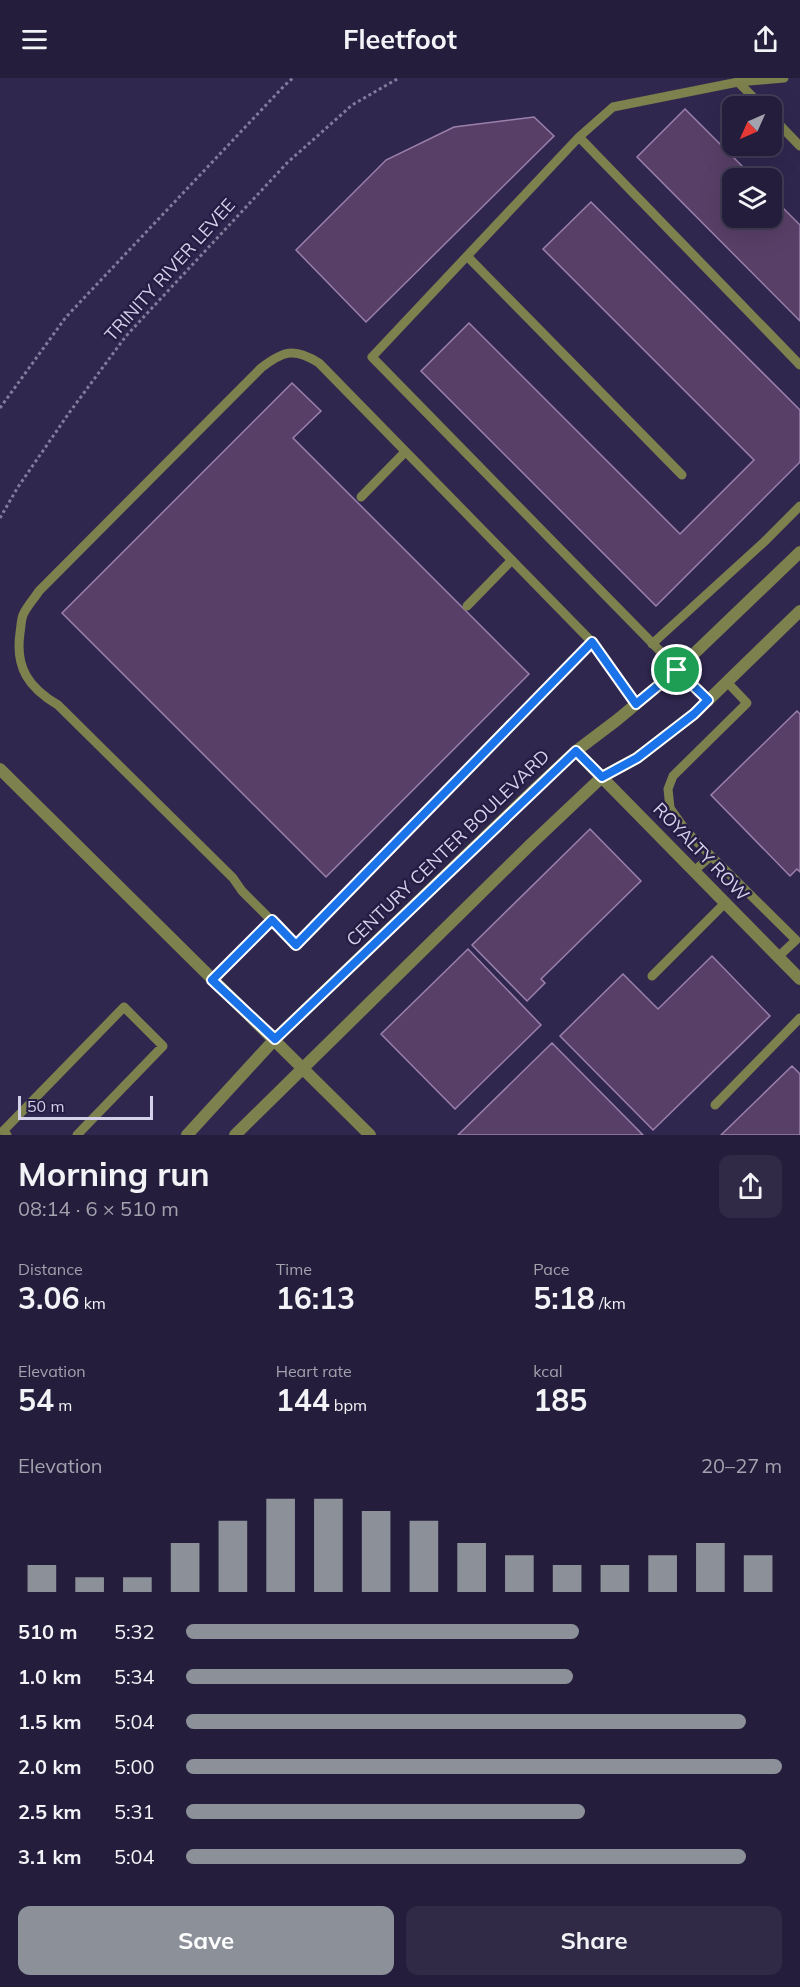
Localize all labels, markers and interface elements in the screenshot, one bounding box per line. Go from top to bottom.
text: Fleetfoot [343,22,457,56]
icon: menu [18,23,51,56]
icon: share [749,23,782,56]
north arrow [722,96,782,156]
map controls [722,96,782,228]
button: layers [722,168,782,228]
street label: TRINITY RIVER LEVEE [99,194,240,346]
pin [651,644,702,695]
icon: arrive [660,653,693,686]
street label: CENTURY CENTER BOULEVARD [341,744,554,951]
street label: ROYALTY ROW [648,797,754,906]
scale bar [18,1093,153,1120]
text: 50 m [27,1096,64,1116]
text: Morning run [18,1153,210,1194]
button: share [719,1155,782,1218]
text: 08:14 · 6 × 510 m [18,1196,179,1221]
text: Distance [18,1259,83,1279]
text: Time [276,1259,312,1279]
text: Pace [533,1259,569,1279]
text: 3.06 [18,1279,79,1317]
text: 16:13 [276,1279,355,1317]
text: 5:18 [533,1279,595,1317]
text: km [79,1293,106,1313]
text: /km [595,1293,626,1313]
text: Elevation [18,1361,86,1381]
text: Heart rate [276,1361,352,1381]
text: kcal [533,1361,563,1381]
text: 54 [18,1381,54,1419]
text: 144 [276,1381,330,1419]
text: 185 [533,1381,587,1419]
text: m [54,1395,72,1415]
text: bpm [330,1395,367,1415]
text: Elevation [18,1453,103,1478]
text: 20–27 m [701,1453,782,1478]
text: 510 m [18,1619,77,1644]
text: 5:32 [114,1619,155,1644]
text: 1.0 km [18,1664,81,1689]
text: 5:34 [114,1664,155,1689]
text: 1.5 km [18,1709,81,1734]
text: 5:04 [114,1709,155,1734]
text: 2.0 km [18,1754,81,1779]
text: 5:00 [114,1754,155,1779]
text: 2.5 km [18,1799,81,1824]
text: 5:31 [114,1799,155,1824]
text: 3.1 km [18,1844,81,1869]
text: 5:04 [114,1844,155,1869]
button: Save [18,1906,394,1975]
button: Share [406,1906,782,1975]

